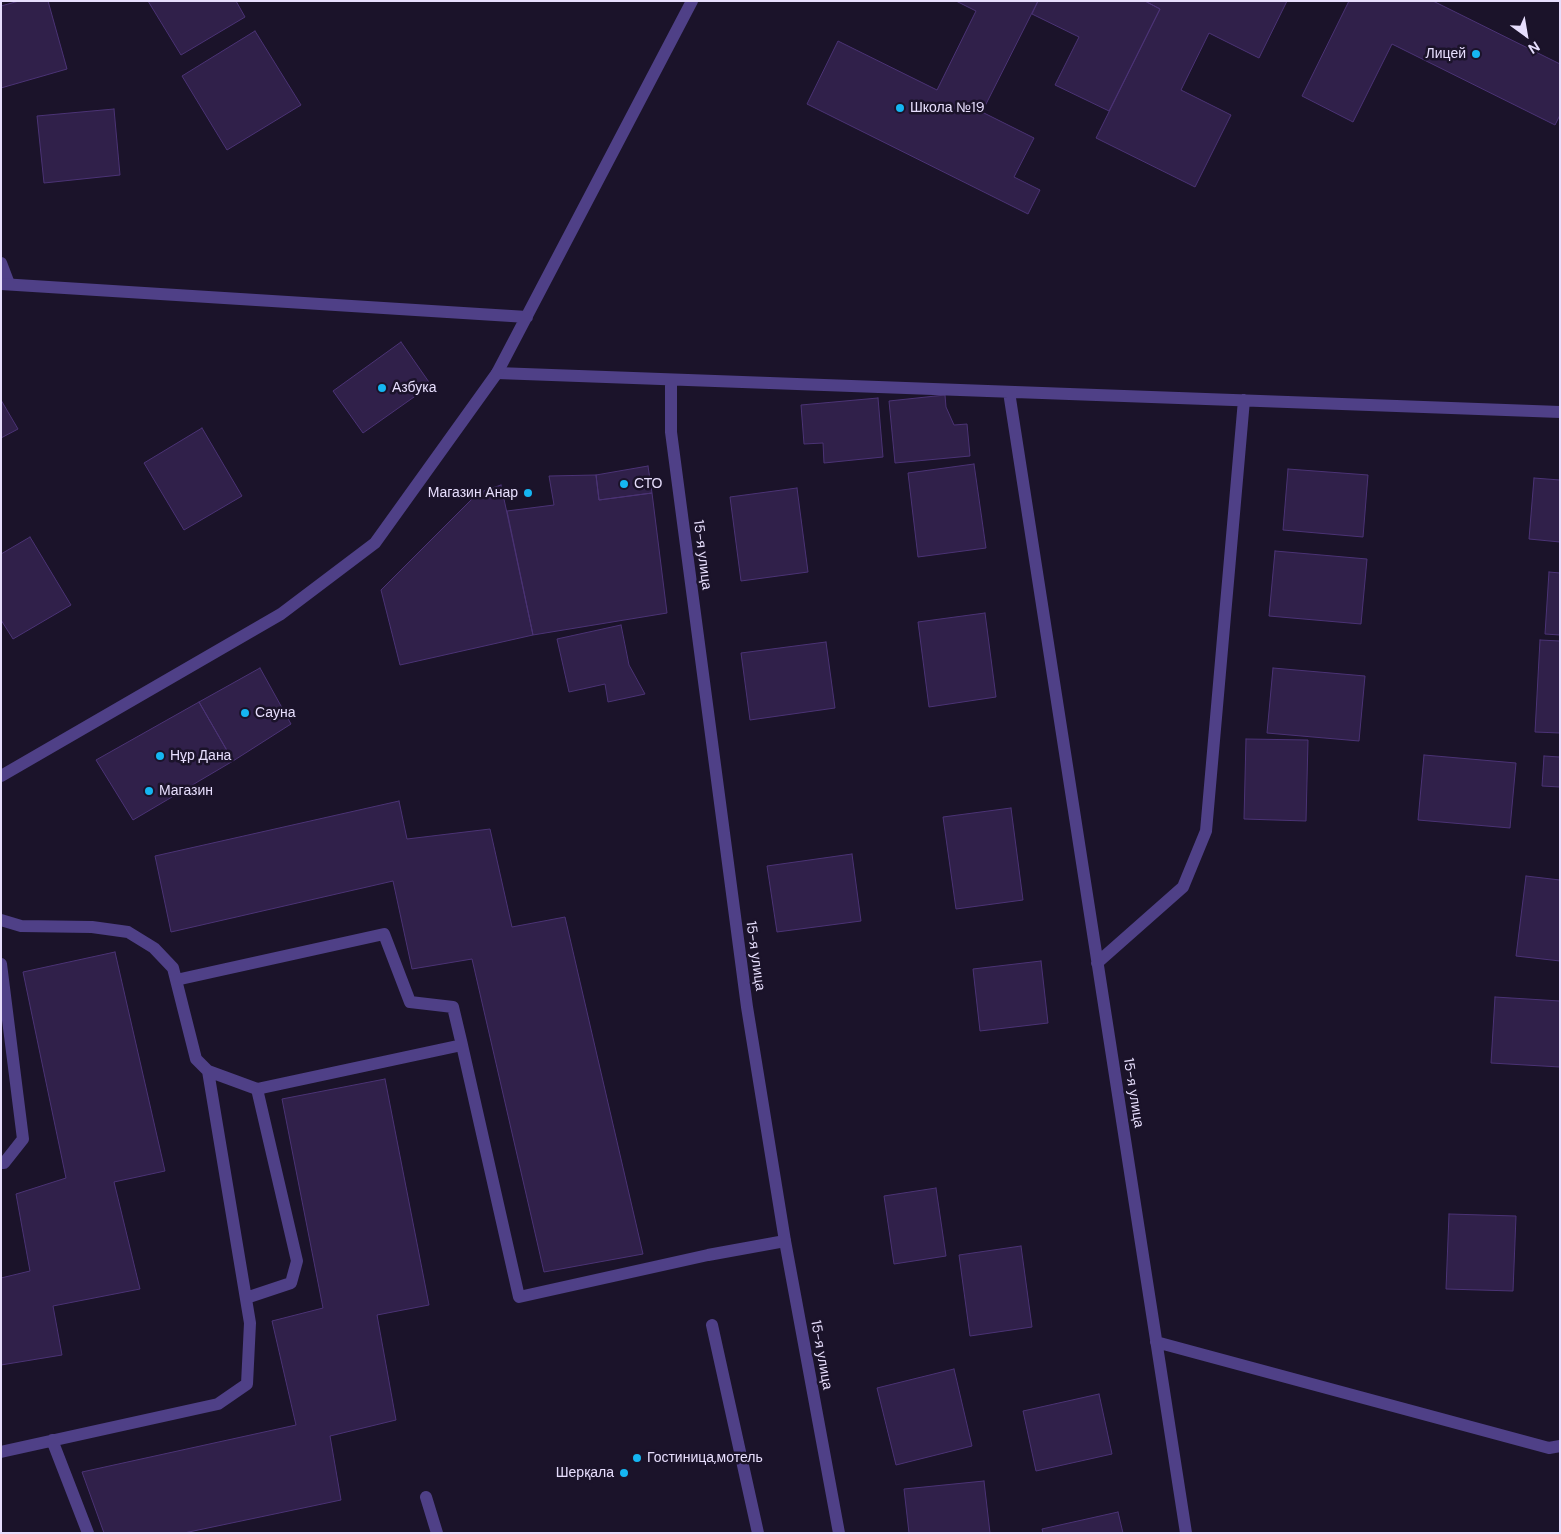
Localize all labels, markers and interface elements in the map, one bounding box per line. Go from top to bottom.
north arrow [1501,10,1551,60]
text: N [1525,37,1543,58]
place label: Лицей [1426,46,1466,62]
marker: Лицей [1470,48,1482,60]
place label: Школа №19 [910,100,984,116]
marker: Школа №19 [894,102,906,114]
place label: Азбука [392,380,437,396]
marker: Азбука [376,382,388,394]
place label: СТО [634,476,662,492]
marker: СТО [618,478,630,490]
place label: Магазин Анар [428,485,518,501]
marker: Магазин Анар [522,487,534,499]
street label: 15-я улица [689,519,715,591]
place label: Сауна [255,705,295,721]
marker: Сауна [239,707,251,719]
place label: Нұр Дана [170,748,231,764]
marker: Нұр Дана [154,750,166,762]
place label: Магазин [159,783,213,799]
marker: Магазин [143,785,155,797]
street label: 15-я улица [742,920,768,992]
street label: 15-я улица [1119,1057,1147,1129]
street label: 15-я улица [807,1319,835,1391]
place label: Гостиница,мотель [647,1450,763,1466]
marker: Гостиница,мотель [631,1452,643,1464]
place label: Шерқала [556,1465,614,1481]
marker: Шерқала [618,1467,630,1479]

